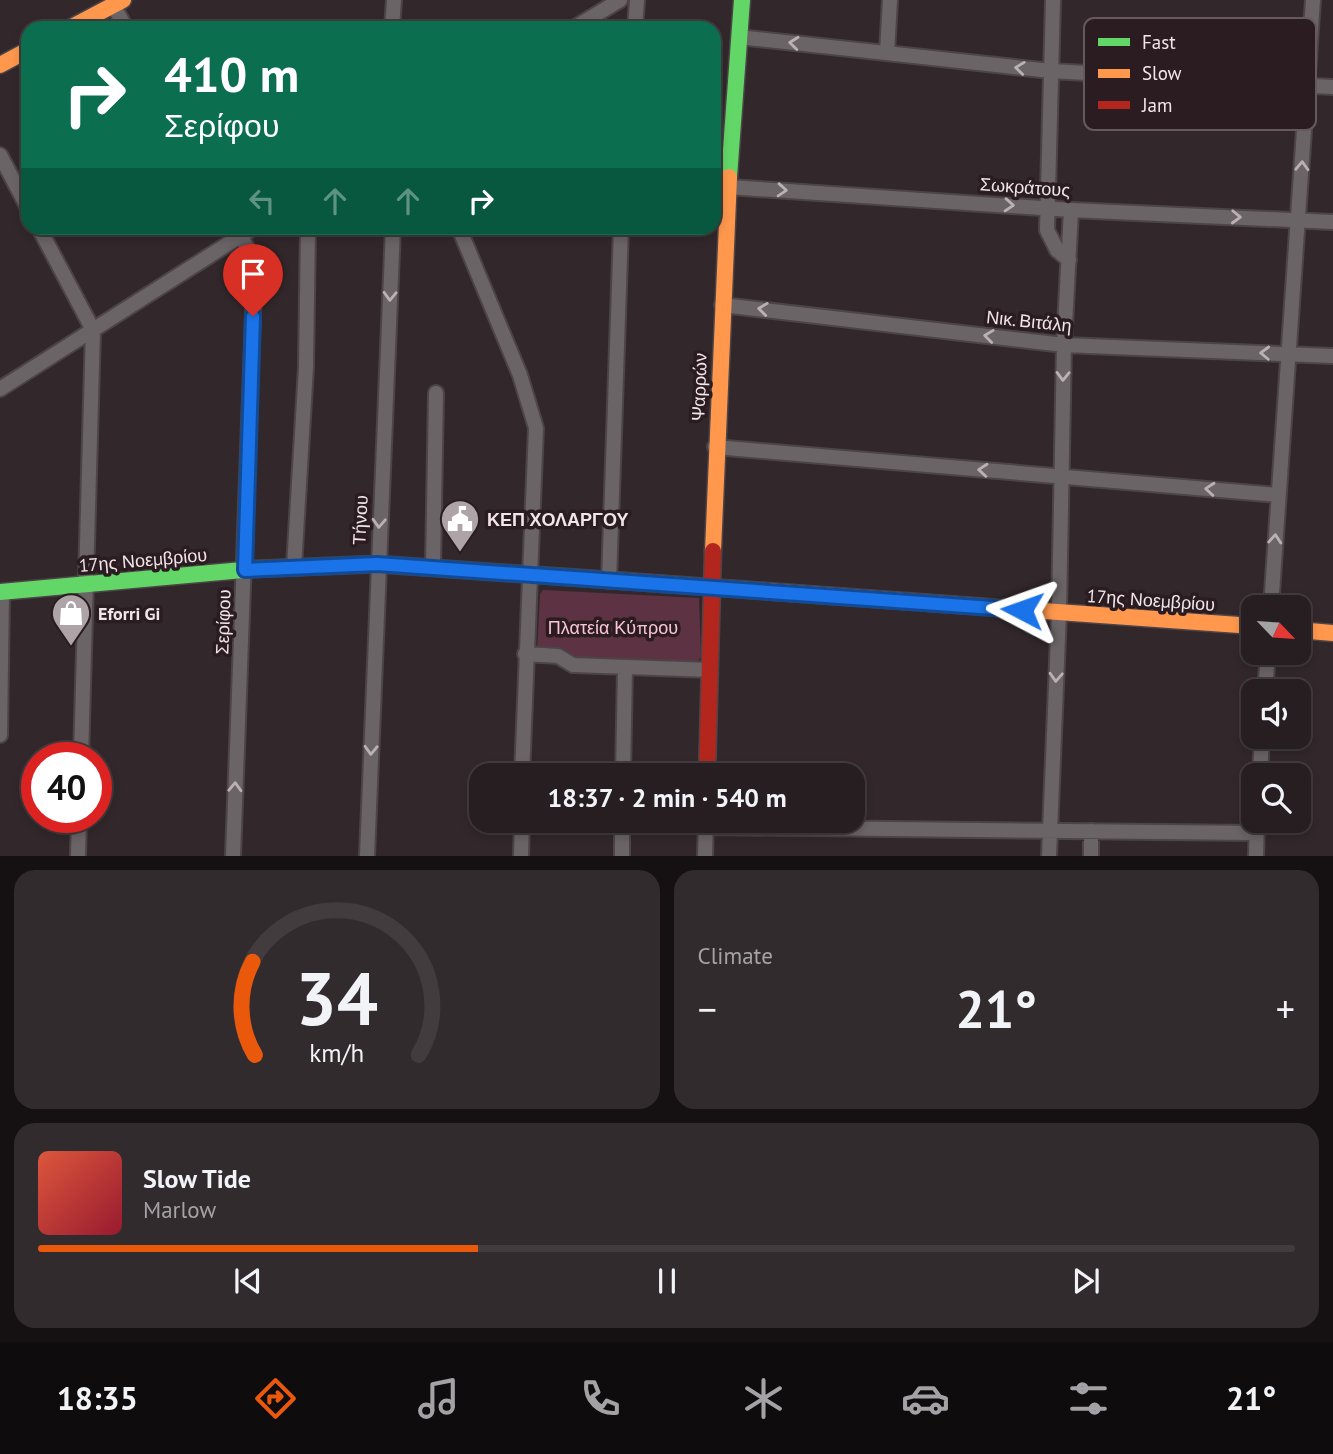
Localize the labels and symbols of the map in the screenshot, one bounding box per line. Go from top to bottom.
legend [1084,18,1316,130]
text: Fast [1142,30,1176,54]
one-way arrow [788,36,799,51]
one-way arrow [1015,60,1026,75]
text: Slow [1142,61,1182,85]
text: Jam [1141,93,1172,117]
one-way arrow [1294,160,1309,171]
street label: Σωκράτους [979,172,1071,202]
one-way arrow [777,183,788,198]
one-way arrow [1004,198,1015,213]
one-way arrow [1231,209,1242,224]
pin [223,244,283,316]
one-way arrow [383,290,398,301]
one-way arrow [757,302,769,317]
street label: Νικ. Βιτάλη [985,305,1073,337]
one-way arrow [983,329,995,344]
one-way arrow [1259,346,1270,361]
street label: Ψαρρών [686,352,712,422]
one-way arrow [1056,371,1071,382]
one-way arrow [978,463,989,478]
one-way arrow [1204,482,1215,497]
street label: Τήνου [347,494,373,546]
public building icon: ΚΕΠ ΧΟΛΑΡΓΟΥ [439,498,481,553]
place label: ΚΕΠ ΧΟΛΑΡΓΟΥ [487,508,628,531]
one-way arrow [372,518,387,529]
one-way arrow [1267,533,1282,544]
street label: 17ης Νοεμβρίου [78,543,208,577]
position arrow [985,573,1059,647]
street label: 17ης Νοεμβρίου [1086,584,1216,616]
street label: Σερίφου [210,589,236,655]
shop icon: Eforri Gi [50,592,92,647]
north arrow [1241,595,1311,665]
place label: Eforri Gi [98,602,160,625]
park label: Πλατεία Κύπρου [548,616,678,639]
one-way arrow [1049,671,1064,682]
speed limit sign: 40 [21,742,112,833]
one-way arrow [363,745,378,756]
one-way arrow [228,782,243,793]

